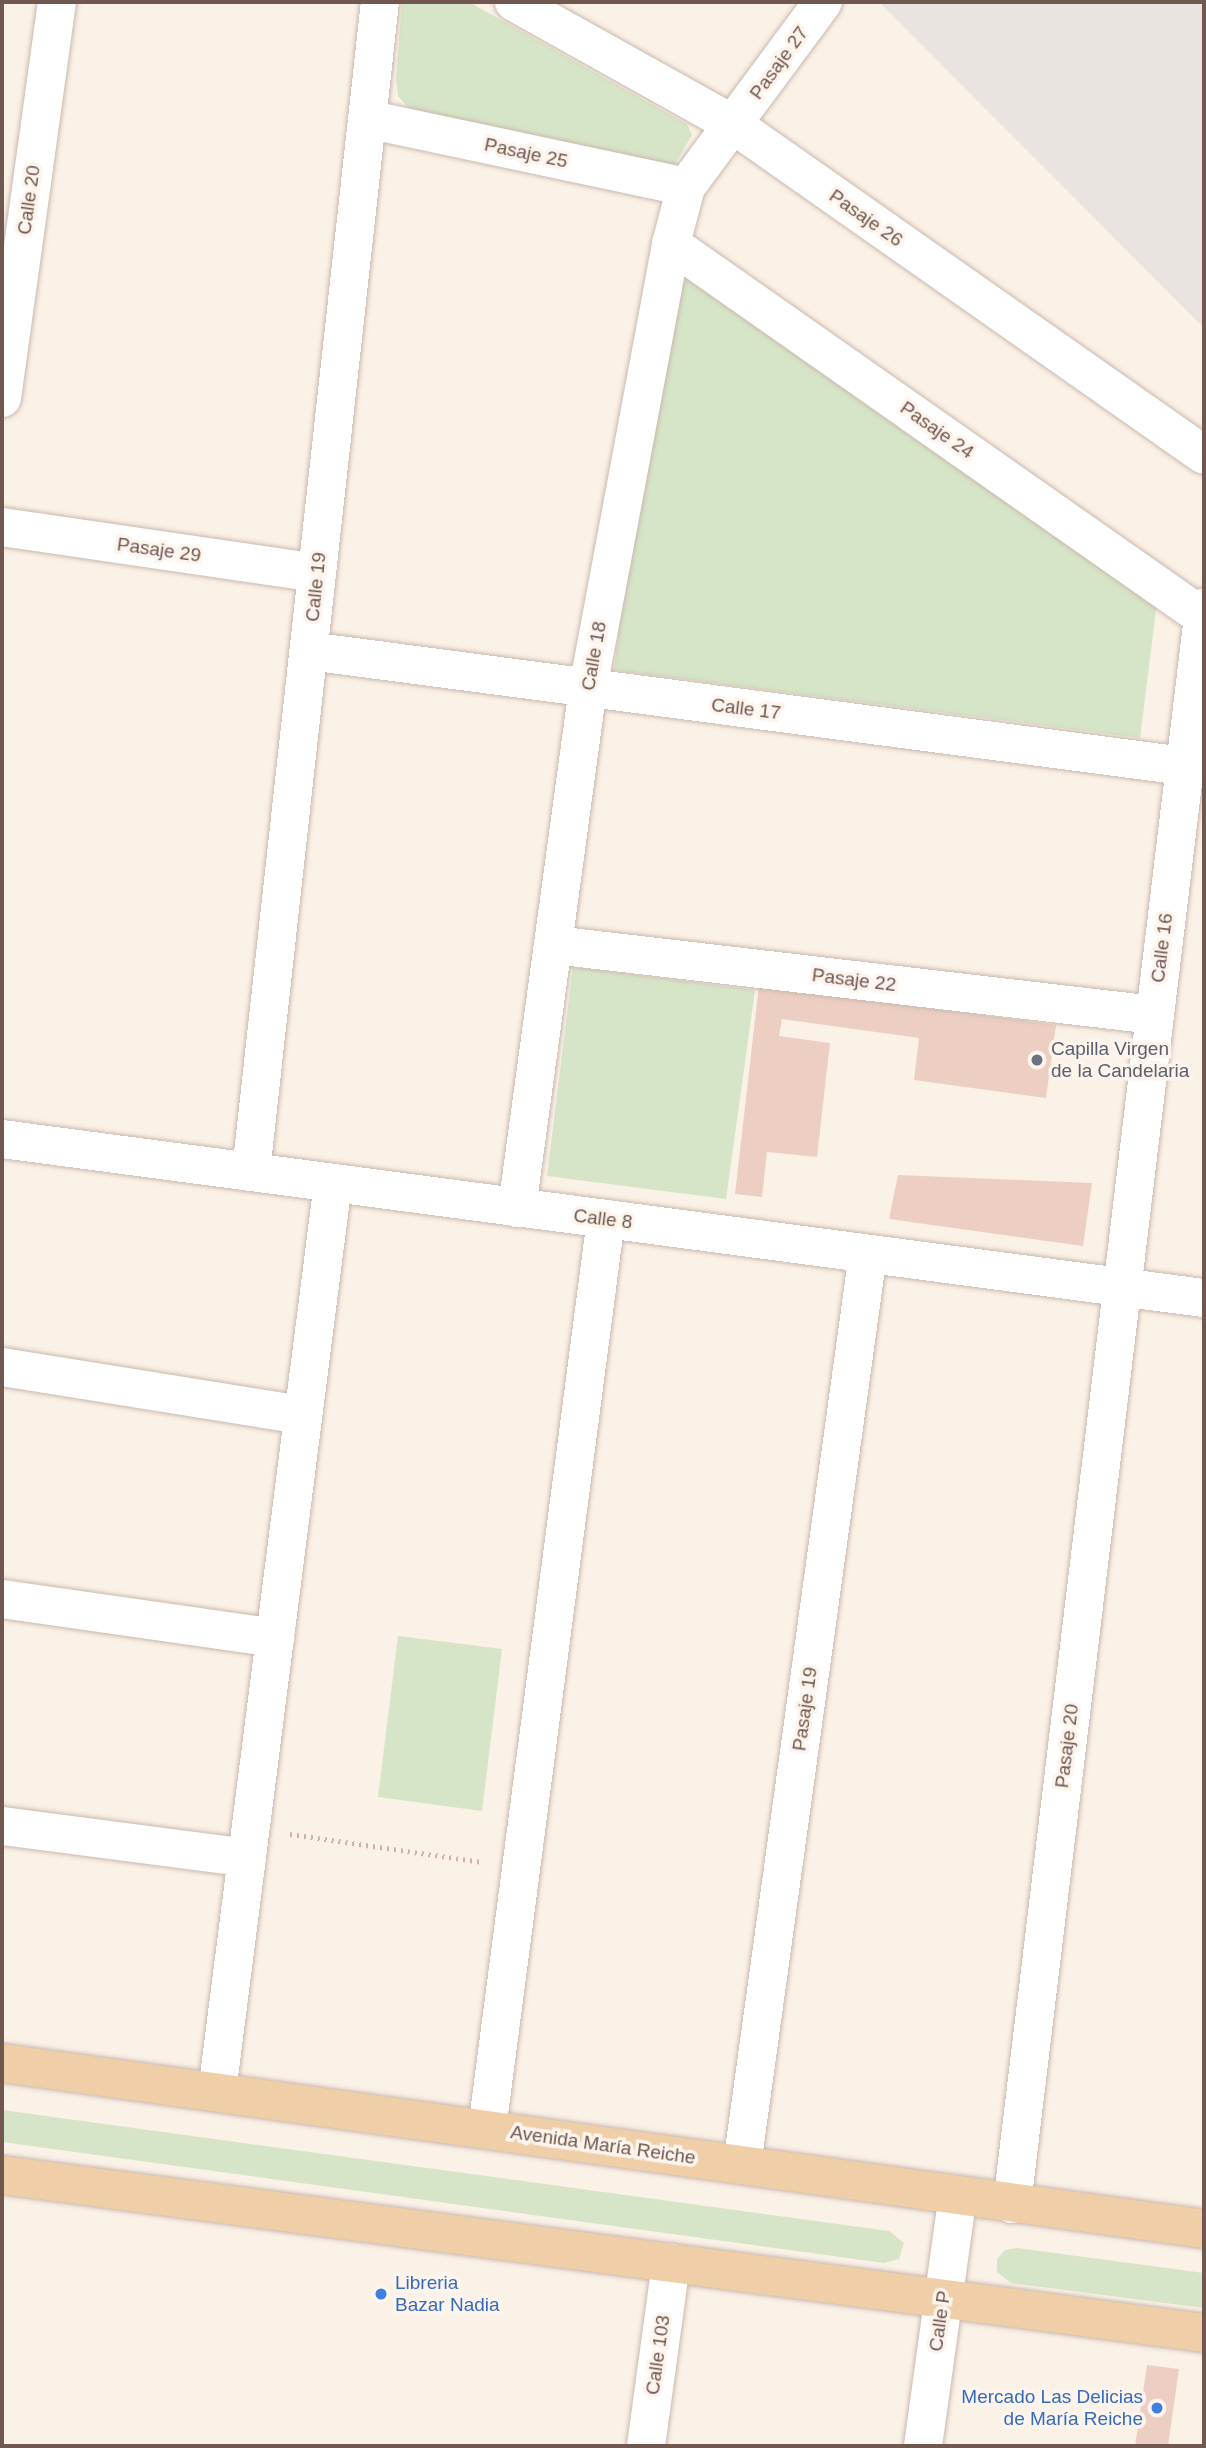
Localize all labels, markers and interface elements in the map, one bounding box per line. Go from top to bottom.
street label: Pasaje 27 [745,22,813,104]
street label: Pasaje 25 [482,133,570,173]
street label: Calle 20 [13,164,45,236]
street label: Pasaje 26 [825,184,907,252]
street label: Pasaje 24 [896,396,978,464]
street label: Pasaje 29 [116,533,202,567]
street label: Calle 19 [301,551,331,623]
street label: Calle 18 [577,620,611,692]
street label: Calle 17 [710,693,782,725]
street label: Calle 16 [1146,912,1178,984]
street label: Pasaje 22 [811,964,897,996]
place label: Capilla Virgen de la Candelaria [1051,1038,1189,1082]
marker: Capilla Virgen de la Candelaria [1029,1052,1045,1068]
street label: Calle 8 [572,1204,634,1234]
street label: Pasaje 19 [788,1666,822,1752]
street label: Pasaje 20 [1051,1703,1083,1789]
street label: Avenida María Reiche [509,2121,697,2169]
place label: Libreria Bazar Nadia [395,2272,500,2316]
marker: Libreria Bazar Nadia [373,2286,389,2302]
street label: Calle P [924,2289,956,2353]
street label: Calle 103 [641,2314,675,2396]
place label: Mercado Las Delicias de María Reiche [961,2386,1143,2430]
marker: Mercado Las Delicias de María Reiche [1149,2400,1165,2416]

